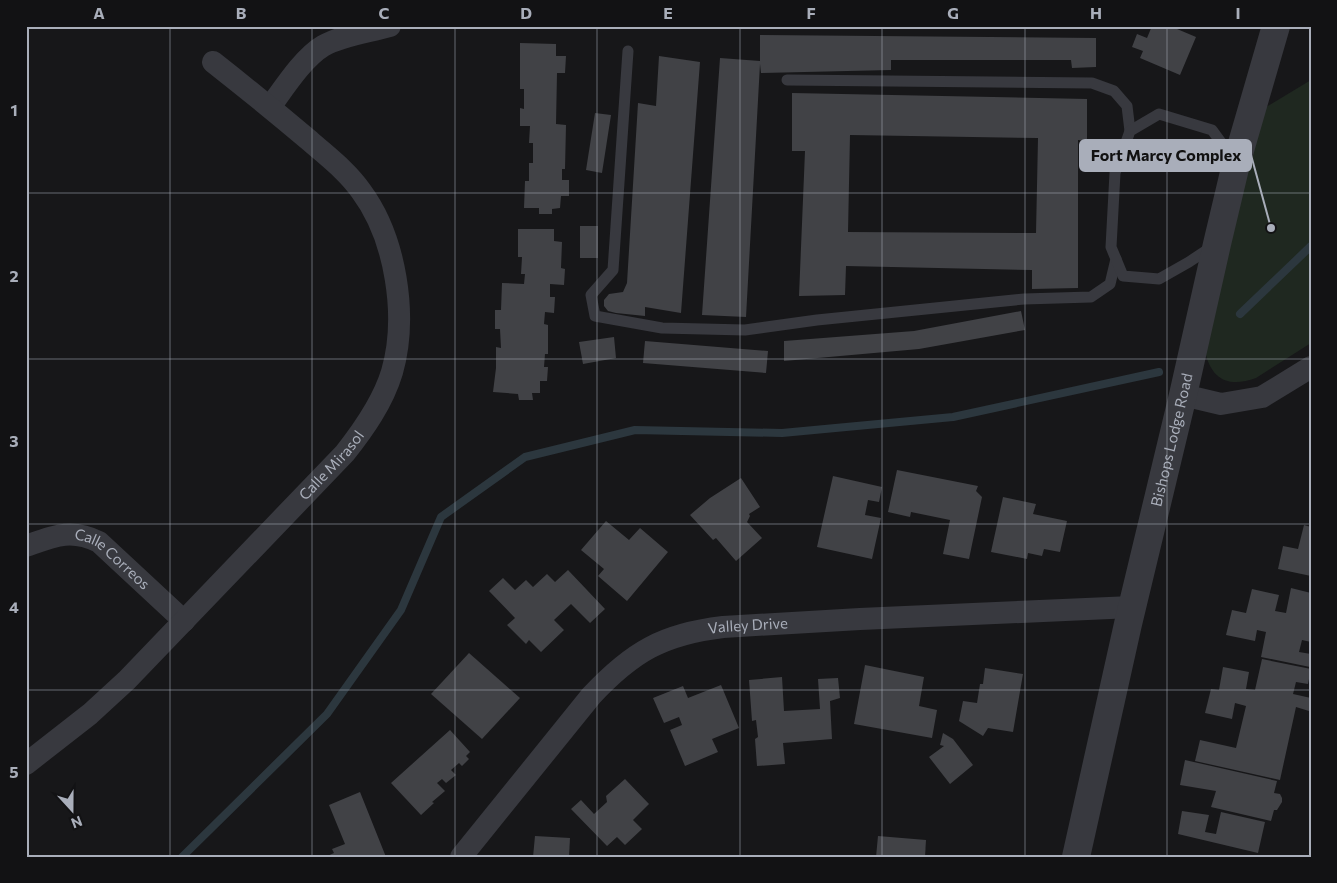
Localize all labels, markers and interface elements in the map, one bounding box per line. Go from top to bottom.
text: A [93,3,105,22]
text: B [236,3,247,22]
text: C [379,3,390,22]
text: D [520,3,532,22]
text: E [663,3,673,22]
text: F [806,3,816,22]
text: G [947,3,959,22]
text: H [1090,3,1102,22]
text: I [1235,3,1241,22]
text: 1 [10,100,18,119]
callout: Fort Marcy Complex [1080,140,1251,171]
text: Fort Marcy Complex [1091,145,1241,164]
text: 2 [9,266,19,285]
street label: Bishops Lodge Road [1147,371,1196,508]
street label: Calle Mirasol [295,427,367,503]
text: 3 [9,431,19,450]
street label: Calle Correos [73,525,154,593]
text: 4 [9,597,19,616]
street label: Valley Drive [707,613,788,637]
text: 5 [9,762,19,781]
north arrow [48,786,98,836]
text: N [69,813,85,832]

